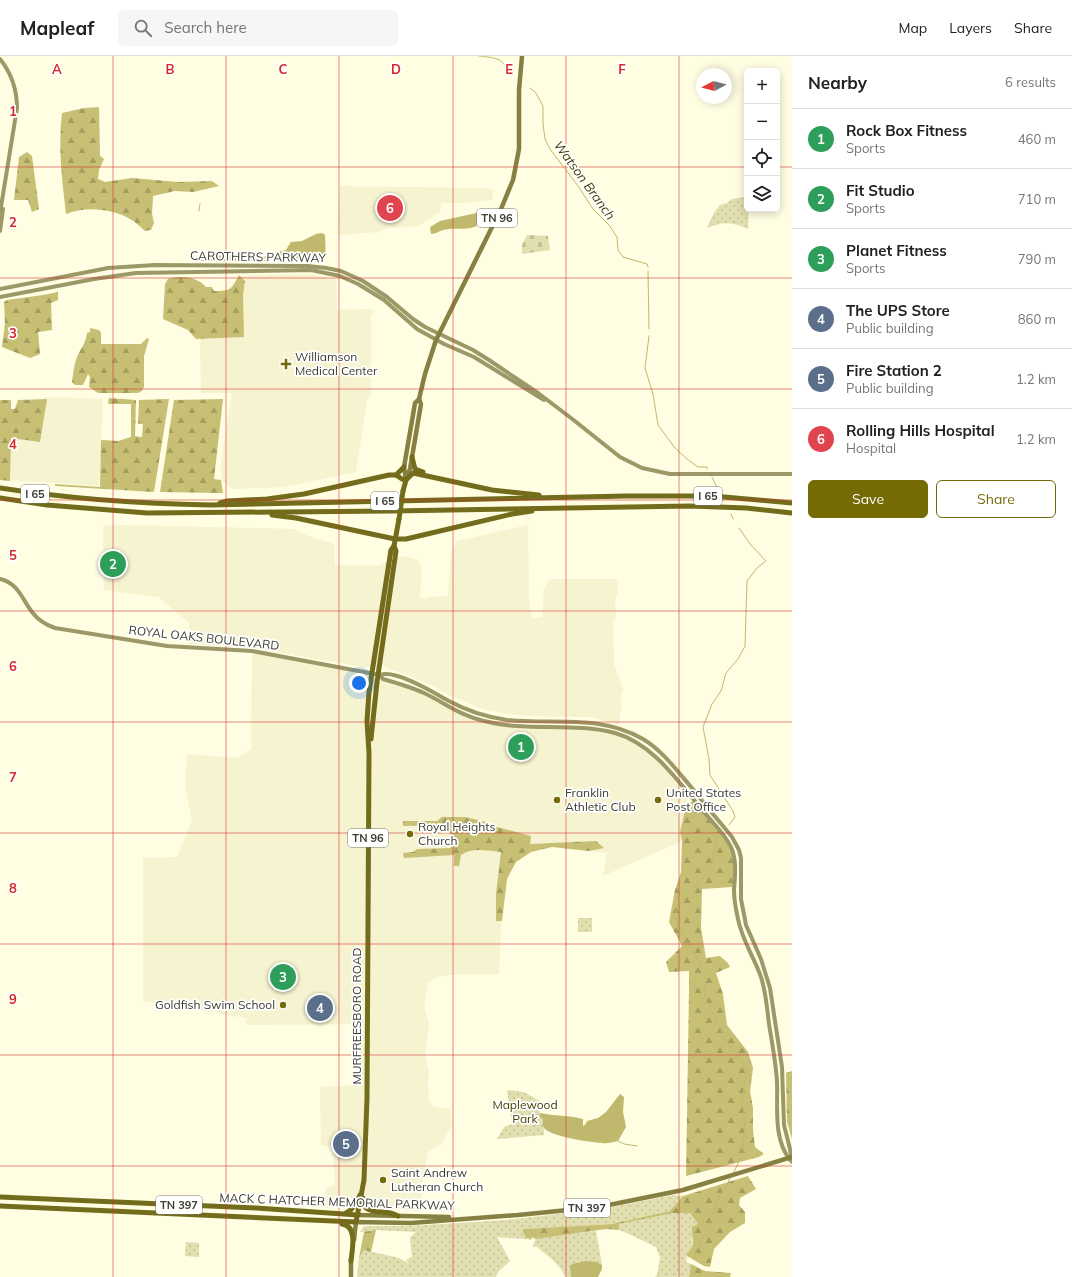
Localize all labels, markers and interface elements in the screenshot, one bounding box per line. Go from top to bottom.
search box [118,10,398,46]
text: Mapleaf [20,16,94,40]
icon: search [132,17,154,39]
text: Search here [164,18,247,37]
text: Map [898,19,927,37]
text: Layers [949,19,992,37]
text: Share [1014,19,1052,37]
text: A [52,61,62,77]
text: B [166,61,175,77]
text: C [279,61,288,77]
text: D [391,61,401,77]
text: E [505,61,513,77]
text: F [618,61,626,77]
north arrow [696,68,732,104]
map controls [744,68,780,212]
button: + [744,68,780,104]
text: Nearby [808,72,867,93]
text: 6 results [1005,74,1056,90]
text: 1 [9,103,17,119]
button: − [744,104,780,140]
text: Rock Box Fitness [846,121,967,140]
text: 1 [817,131,825,147]
text: 460 m [1018,131,1056,147]
water label: Watson Branch [551,137,619,223]
button: locate [744,140,780,176]
text: Sports [846,140,885,156]
button: layers [744,176,780,212]
text: Fit Studio [846,181,915,200]
text: 2 [817,191,825,207]
text: 710 m [1018,191,1056,207]
pin: 6 [377,193,403,223]
text: Sports [846,200,885,216]
road number: TN 96 [477,209,517,227]
text: 2 [9,214,17,230]
text: Planet Fitness [846,241,947,260]
street label: CAROTHERS PARKWAY [190,248,327,265]
text: 3 [817,251,825,267]
text: 790 m [1018,251,1056,267]
text: Sports [846,260,885,276]
text: The UPS Store [846,301,950,320]
text: 4 [817,311,825,327]
text: 860 m [1018,311,1056,327]
text: Public building [846,320,934,336]
text: 3 [9,325,17,341]
place label: Williamson Medical Center [295,349,378,378]
marker: Williamson Medical Center [280,358,292,370]
text: Fire Station 2 [846,361,942,380]
text: 5 [817,371,825,387]
text: 1.2 km [1016,371,1056,387]
text: Public building [846,380,934,396]
text: Rolling Hills Hospital [846,421,995,440]
text: 6 [817,431,825,447]
text: 1.2 km [1016,431,1056,447]
text: 4 [9,436,17,452]
text: Hospital [846,440,896,456]
button: Save [808,480,928,518]
button: Share [936,480,1056,518]
road number: I 65 [21,485,49,503]
road number: I 65 [694,487,722,505]
road number: I 65 [371,492,399,510]
text: 5 [9,547,17,563]
pin: 2 [100,549,126,579]
street label: ROYAL OAKS BOULEVARD [128,622,280,653]
text: 6 [9,658,17,674]
your location [349,673,369,693]
pin: 1 [508,732,534,762]
text: 7 [9,769,17,785]
place label: Franklin Athletic Club [565,785,636,814]
place label: United States Post Office [666,785,741,814]
marker: Franklin Athletic Club [552,795,562,805]
marker: United States Post Office [653,795,663,805]
place label: Royal Heights Church [418,819,495,848]
road number: TN 96 [348,829,388,847]
marker: Royal Heights Church [405,829,415,839]
text: 8 [9,880,17,896]
street label: MURFREESBORO ROAD [349,947,364,1085]
pin: 3 [270,962,296,992]
text: 9 [9,991,17,1007]
pin: 4 [307,993,333,1023]
place label: Goldfish Swim School [155,997,275,1012]
marker: Goldfish Swim School [278,1000,288,1010]
park label: Maplewood Park [492,1097,558,1126]
pin: 5 [333,1129,359,1159]
place label: Saint Andrew Lutheran Church [391,1165,483,1194]
marker: Saint Andrew Lutheran Church [378,1175,388,1185]
street label: MACK C HATCHER MEMORIAL PARKWAY [219,1190,456,1213]
road number: TN 397 [156,1196,202,1214]
road number: TN 397 [564,1199,610,1217]

